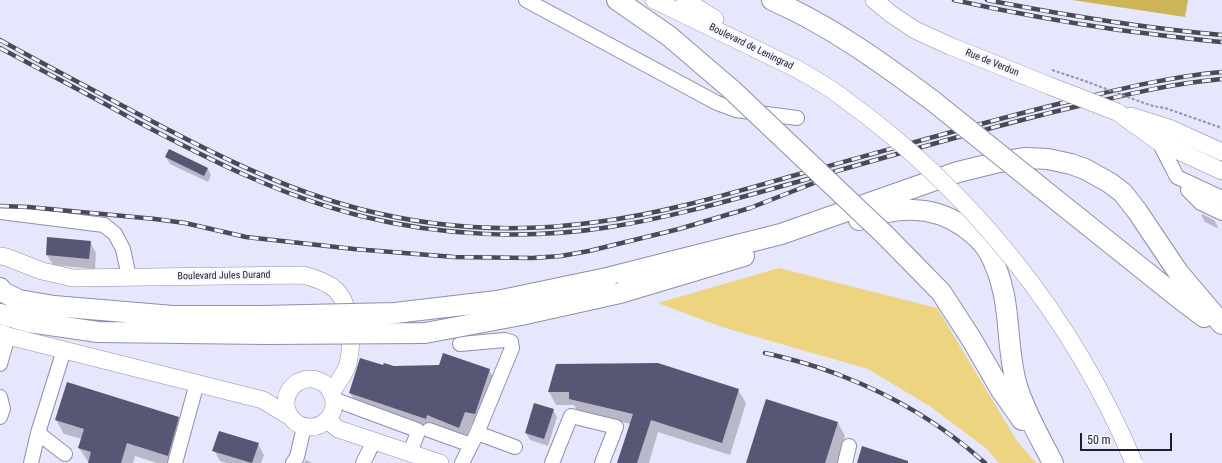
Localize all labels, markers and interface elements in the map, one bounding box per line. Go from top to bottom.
street label: Boulevard de Leningrad [707,21,795,73]
street label: Rue de Verdun [963,47,1021,79]
street label: Boulevard Jules Durand [177,269,271,283]
scale bar [1082,425,1174,451]
text: 50 m [1087,433,1111,447]

